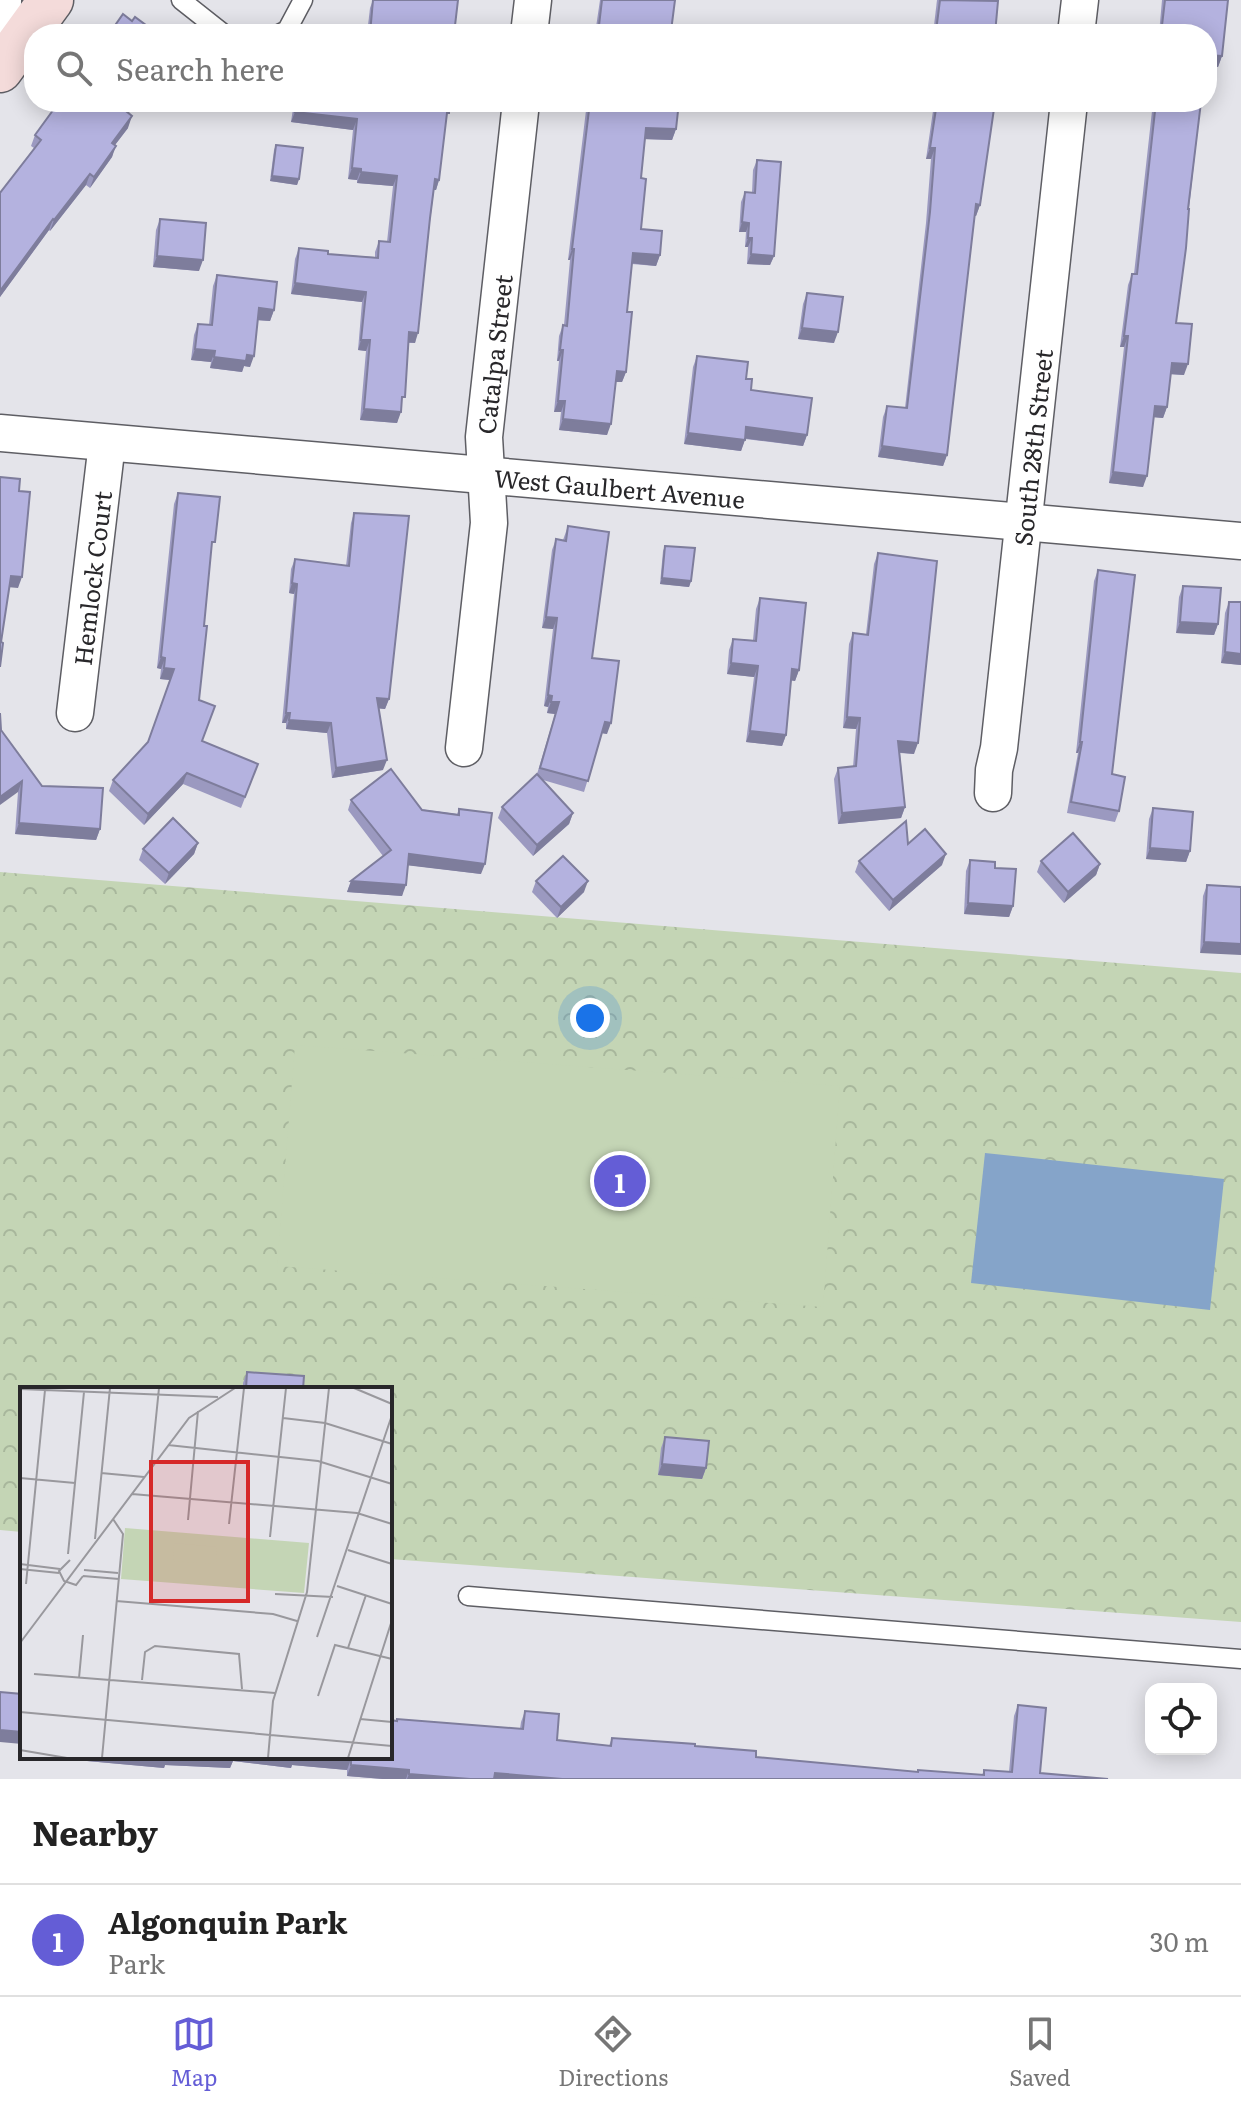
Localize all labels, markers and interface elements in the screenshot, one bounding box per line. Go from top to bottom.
search box [24,24,1217,112]
icon: search [52,46,96,90]
text: Search here [116,46,284,90]
street label: Catalpa Street [467,272,519,436]
street label: South 28th Street [1004,347,1060,548]
street label: West Gaulbert Avenue [493,459,747,515]
street label: Hemlock Court [63,488,119,667]
your location [570,998,610,1038]
pin: 1 [594,1151,646,1211]
inset map [20,1387,392,1759]
map controls [1145,1683,1217,1755]
button: locate [1145,1683,1217,1755]
text: Nearby [32,1806,158,1856]
text: Algonquin Park [108,1899,348,1943]
text: 1 [53,1921,63,1960]
text: 30 m [1149,1921,1209,1960]
text: Park [108,1943,165,1982]
tab: Map [170,2012,217,2093]
tab: Directions [558,2012,668,2093]
tab: Saved [1009,2012,1071,2093]

